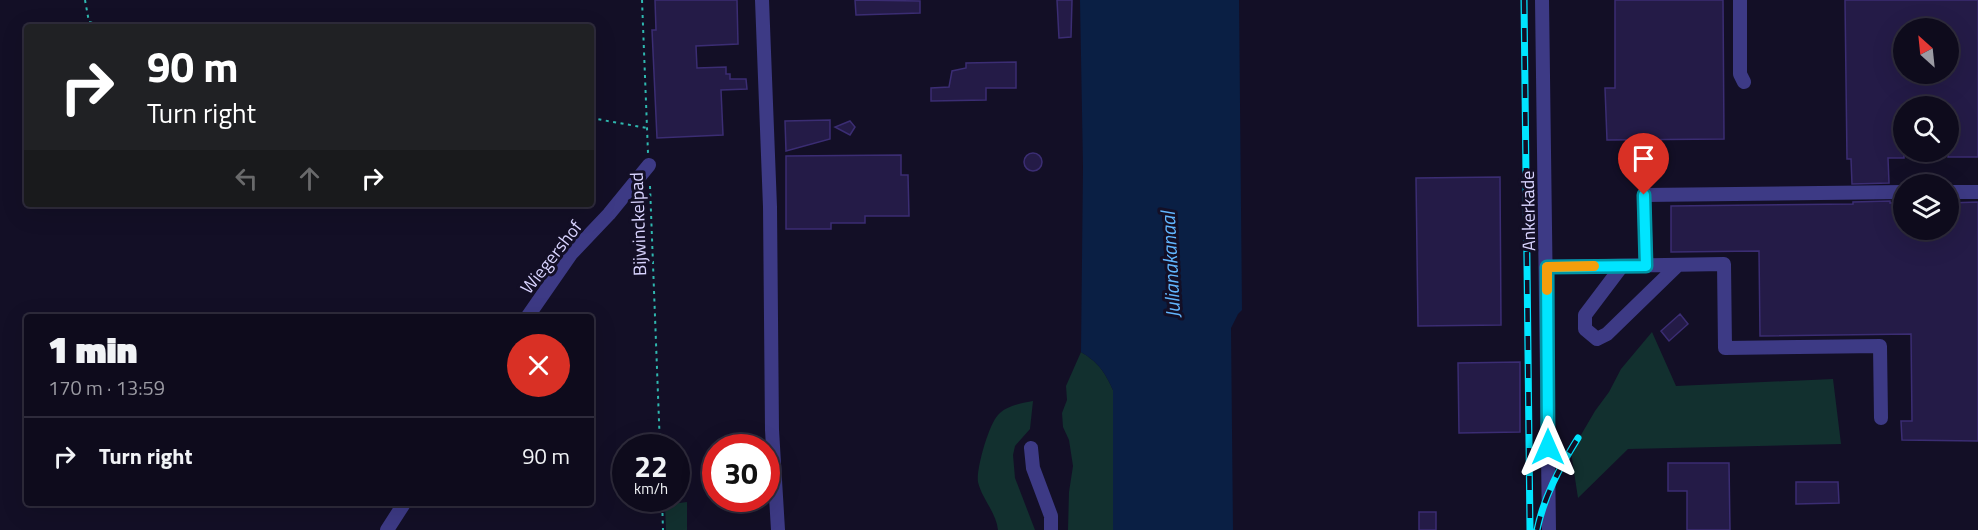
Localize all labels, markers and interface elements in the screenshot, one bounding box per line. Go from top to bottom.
north arrow [1893,18,1959,84]
map controls [1893,18,1959,240]
text: 90 m [147,34,239,98]
icon: right [48,48,126,126]
text: Turn right [147,92,256,133]
button: search [1893,96,1959,162]
pin [1618,133,1669,195]
icon: arrive [1627,142,1660,175]
icon: left [230,162,263,195]
icon: ahead [293,162,326,195]
icon: right [356,162,389,195]
street label: Ankerkade [1514,171,1542,251]
street label: Bijwinckelpad [623,172,653,276]
button: layers [1893,174,1959,240]
water label: Julianakanaal [1152,208,1188,319]
street label: Wiegershof [514,214,588,300]
text: 1 min [48,322,137,377]
button: close [507,334,570,397]
text: 170 m · 13:59 [48,372,165,403]
position arrow [1516,415,1580,479]
speed limit sign: 30 [702,434,780,512]
text: Turn right [99,439,193,473]
text: 90 m [522,439,570,473]
icon: right [48,440,81,473]
text: 22 [634,443,668,489]
text: km/h [634,477,668,500]

